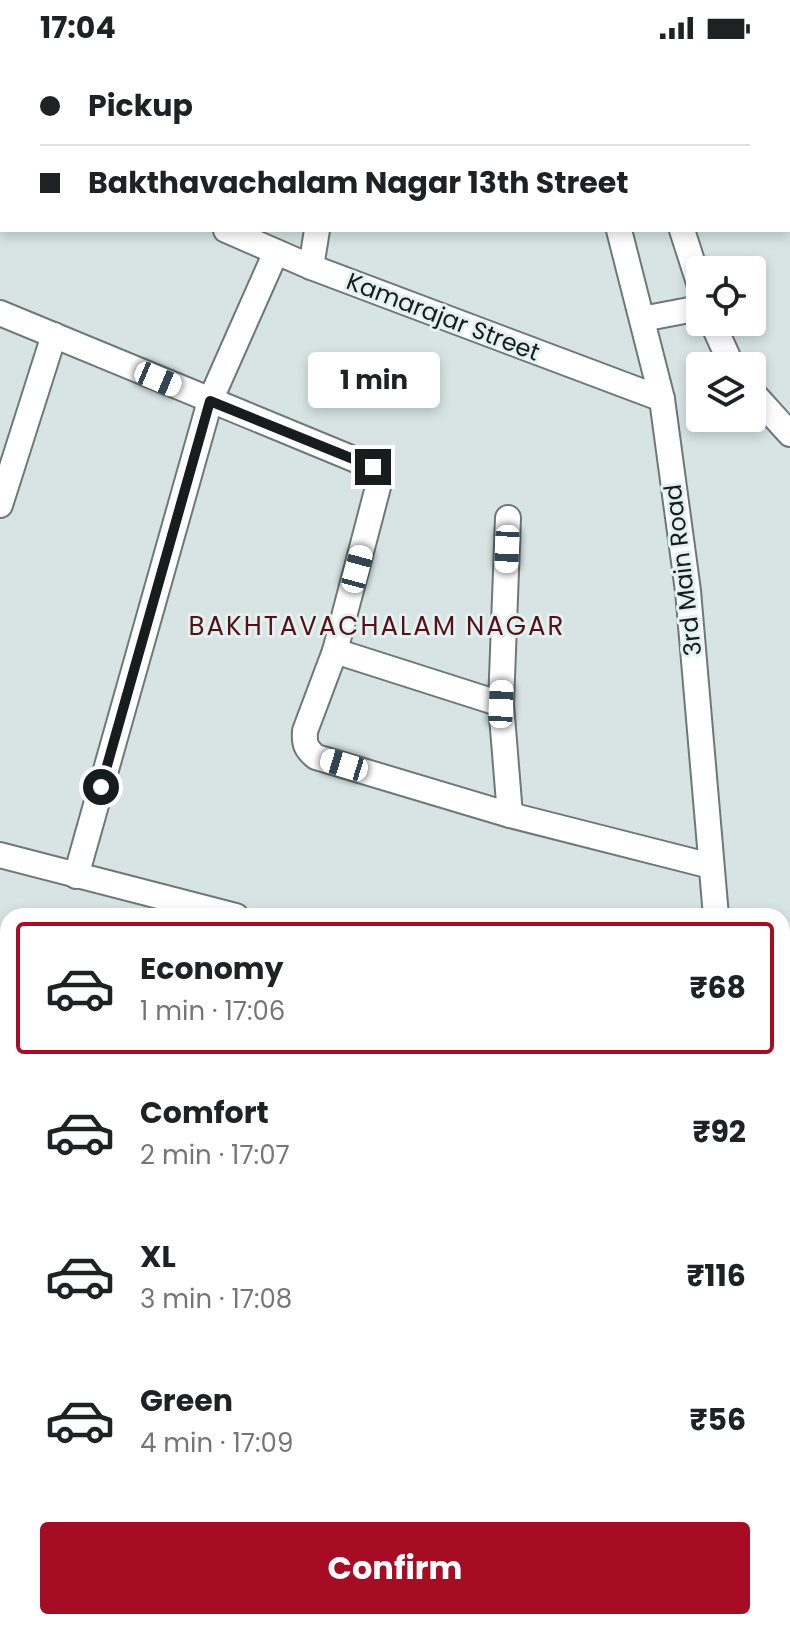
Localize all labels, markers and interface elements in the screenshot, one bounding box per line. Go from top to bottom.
text: 17:04 [40,6,116,49]
text: Pickup [88,84,193,127]
text: Bakthavachalam Nagar 13th Street [88,161,628,204]
map controls [686,256,766,432]
button: locate [686,256,766,336]
street label: Kamarajar Street [342,264,545,369]
callout: 1 min [307,351,439,407]
button: layers [686,352,766,432]
car [131,359,185,399]
text: 1 min [340,362,408,398]
route end [355,449,391,485]
street label: 3rd Main Road [656,482,709,658]
car [494,525,520,573]
car [339,543,375,595]
district label: BAKHTAVACHALAM NAGAR [189,608,565,644]
car [488,680,514,728]
car [318,747,370,783]
route start [83,769,119,805]
text: Economy [140,947,284,990]
icon: car [44,952,116,1024]
text: ₹68 [690,966,746,1009]
text: 1 min · 17:06 [140,993,285,1029]
text: Comfort [140,1091,269,1134]
icon: car [44,1096,116,1168]
text: ₹92 [692,1110,746,1153]
text: 2 min · 17:07 [140,1137,290,1173]
text: XL [140,1235,176,1278]
icon: car [44,1240,116,1312]
text: ₹116 [686,1254,746,1297]
text: 3 min · 17:08 [140,1281,292,1317]
text: Green [140,1379,233,1422]
icon: car [44,1384,116,1456]
text: ₹56 [689,1398,746,1441]
text: 4 min · 17:09 [140,1425,293,1461]
button: Confirm [40,1522,750,1614]

